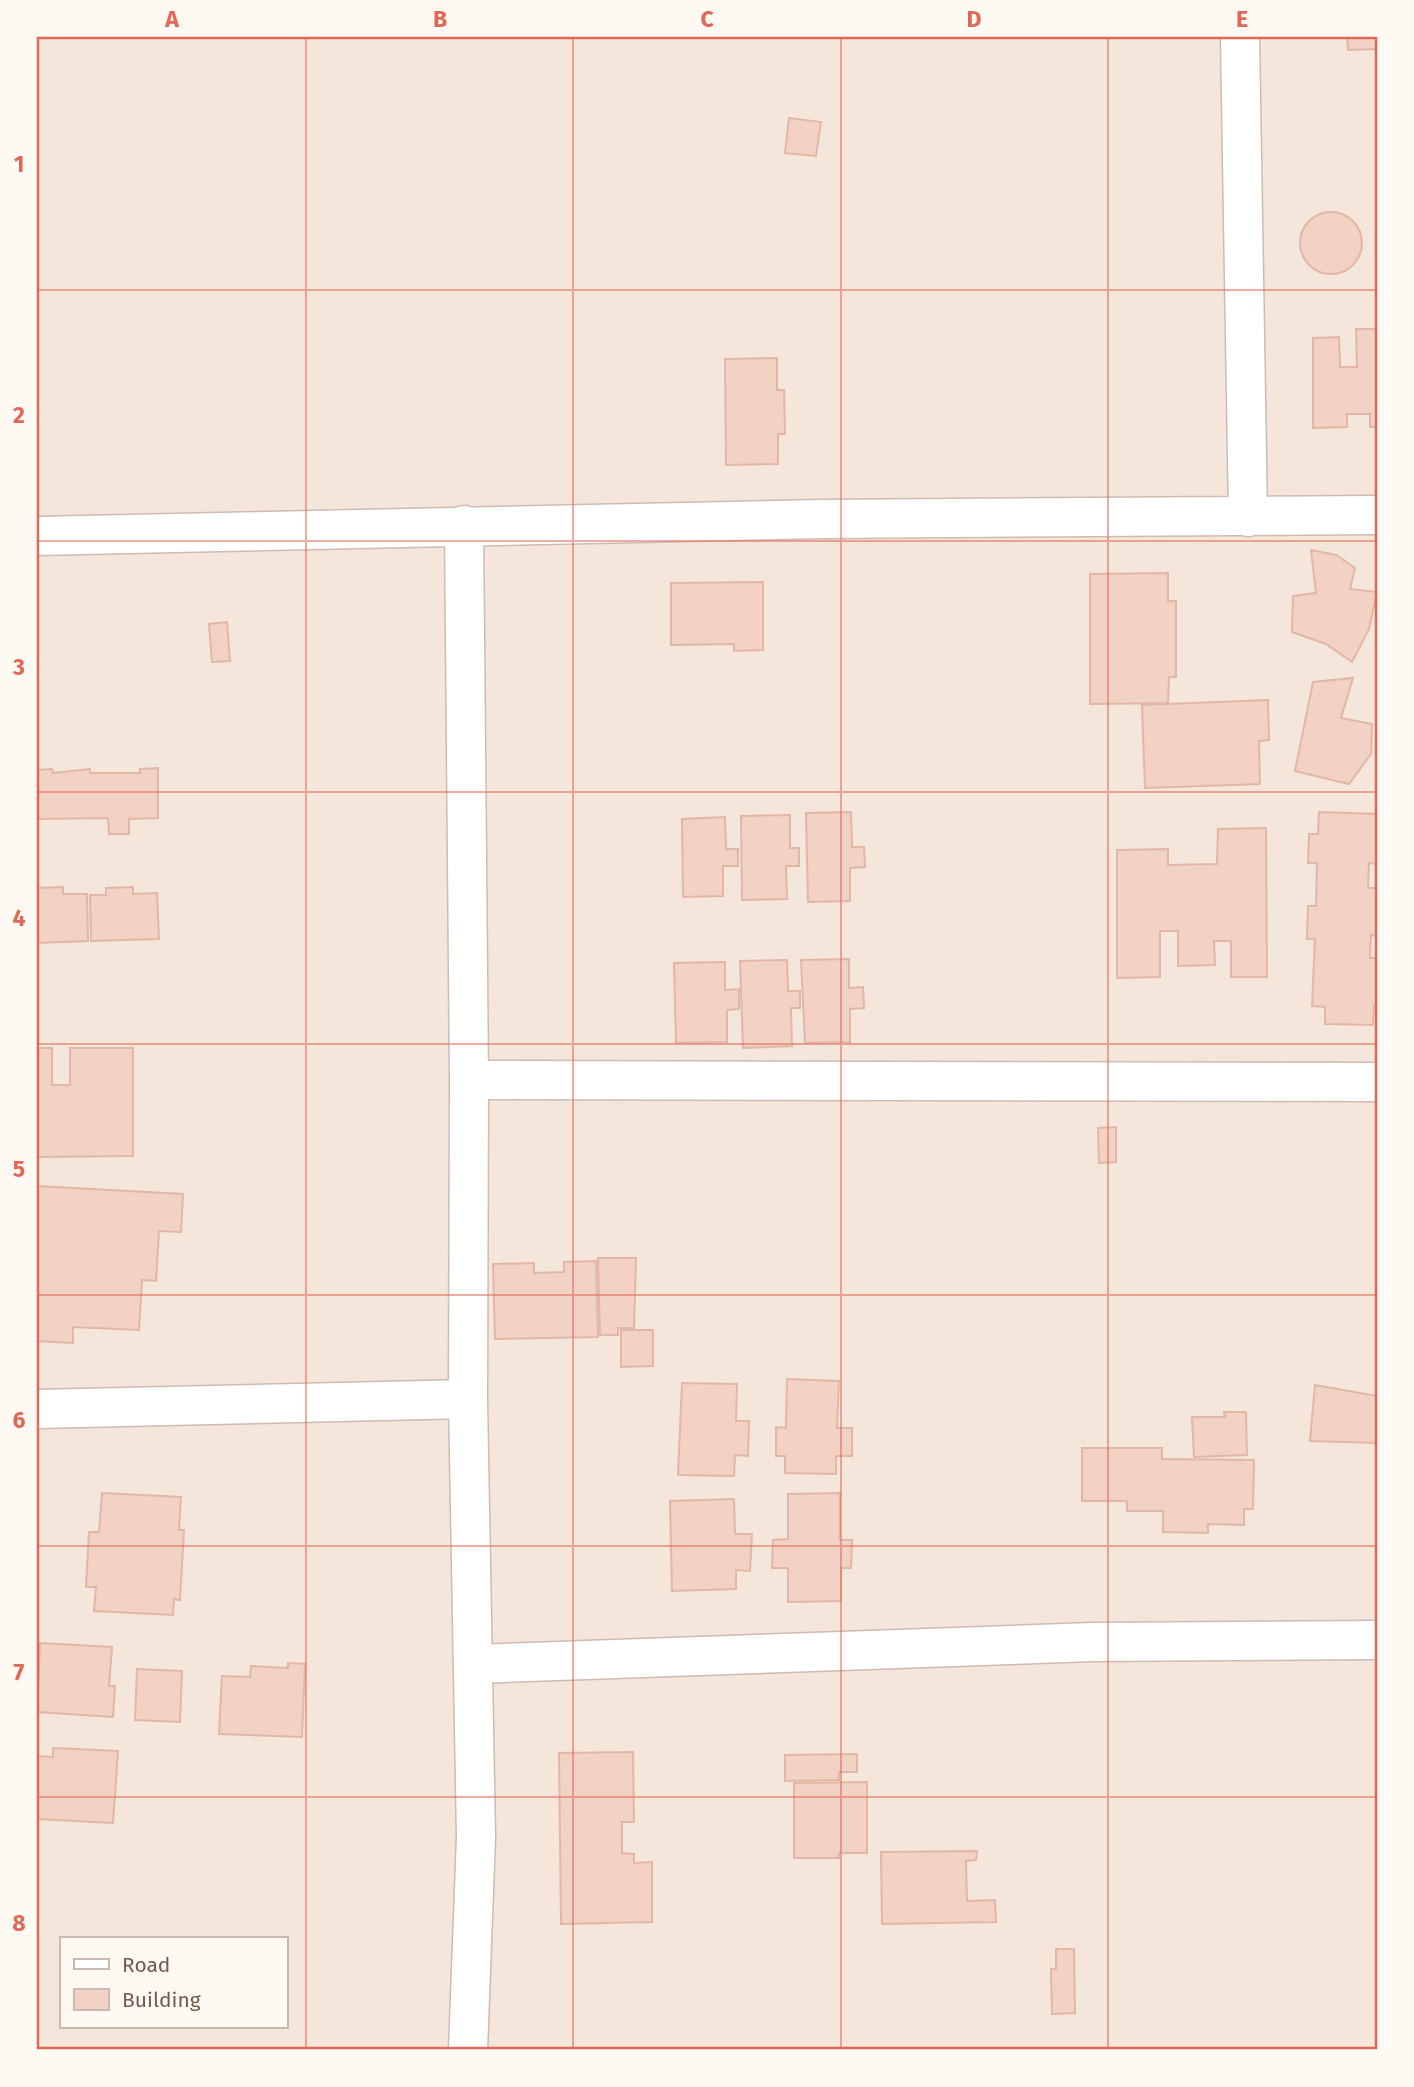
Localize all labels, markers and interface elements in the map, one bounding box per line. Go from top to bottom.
text: A [164,5,179,33]
text: B [433,5,447,33]
text: C [700,5,714,33]
text: D [967,5,982,33]
text: E [1236,5,1248,33]
text: 1 [14,150,24,178]
text: 2 [13,401,25,429]
text: 3 [12,653,25,681]
text: 4 [13,904,26,932]
text: 5 [13,1155,25,1183]
text: 6 [13,1406,26,1434]
text: 7 [14,1658,25,1686]
text: 8 [12,1909,26,1937]
legend [60,1937,287,2028]
text: Road [122,1952,170,1978]
text: Building [122,1987,201,2013]

